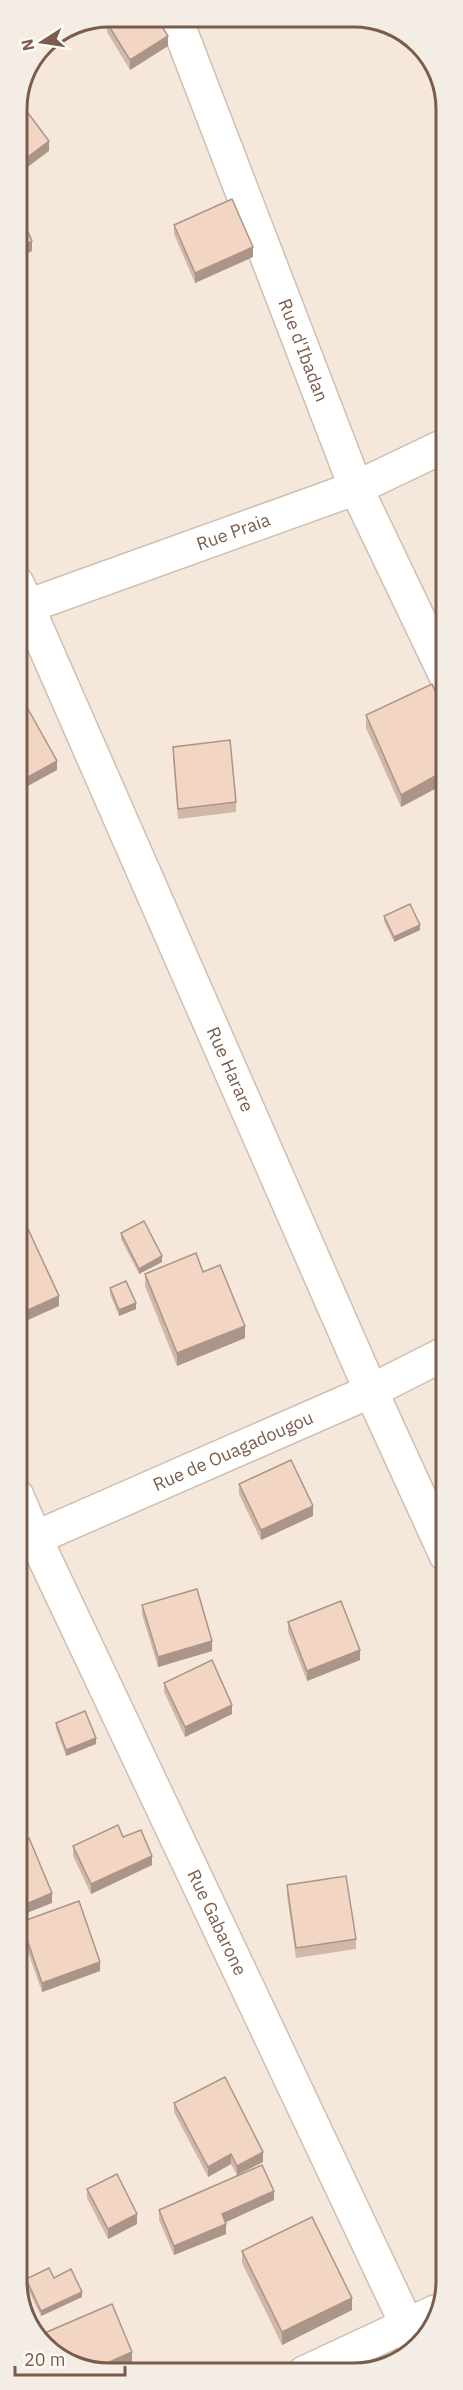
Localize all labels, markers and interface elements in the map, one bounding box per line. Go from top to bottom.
north arrow [12,12,72,72]
text: N [16,37,38,53]
street label: Rue d'Ibadan [273,295,334,405]
street label: Rue Praia [193,508,274,555]
street label: Rue Harare [202,1023,259,1115]
street label: Rue de Ouagadougou [149,1406,317,1496]
street label: Rue Gabarone [182,1865,252,1979]
scale bar [15,2339,124,2377]
text: 20 m [24,2348,66,2371]

